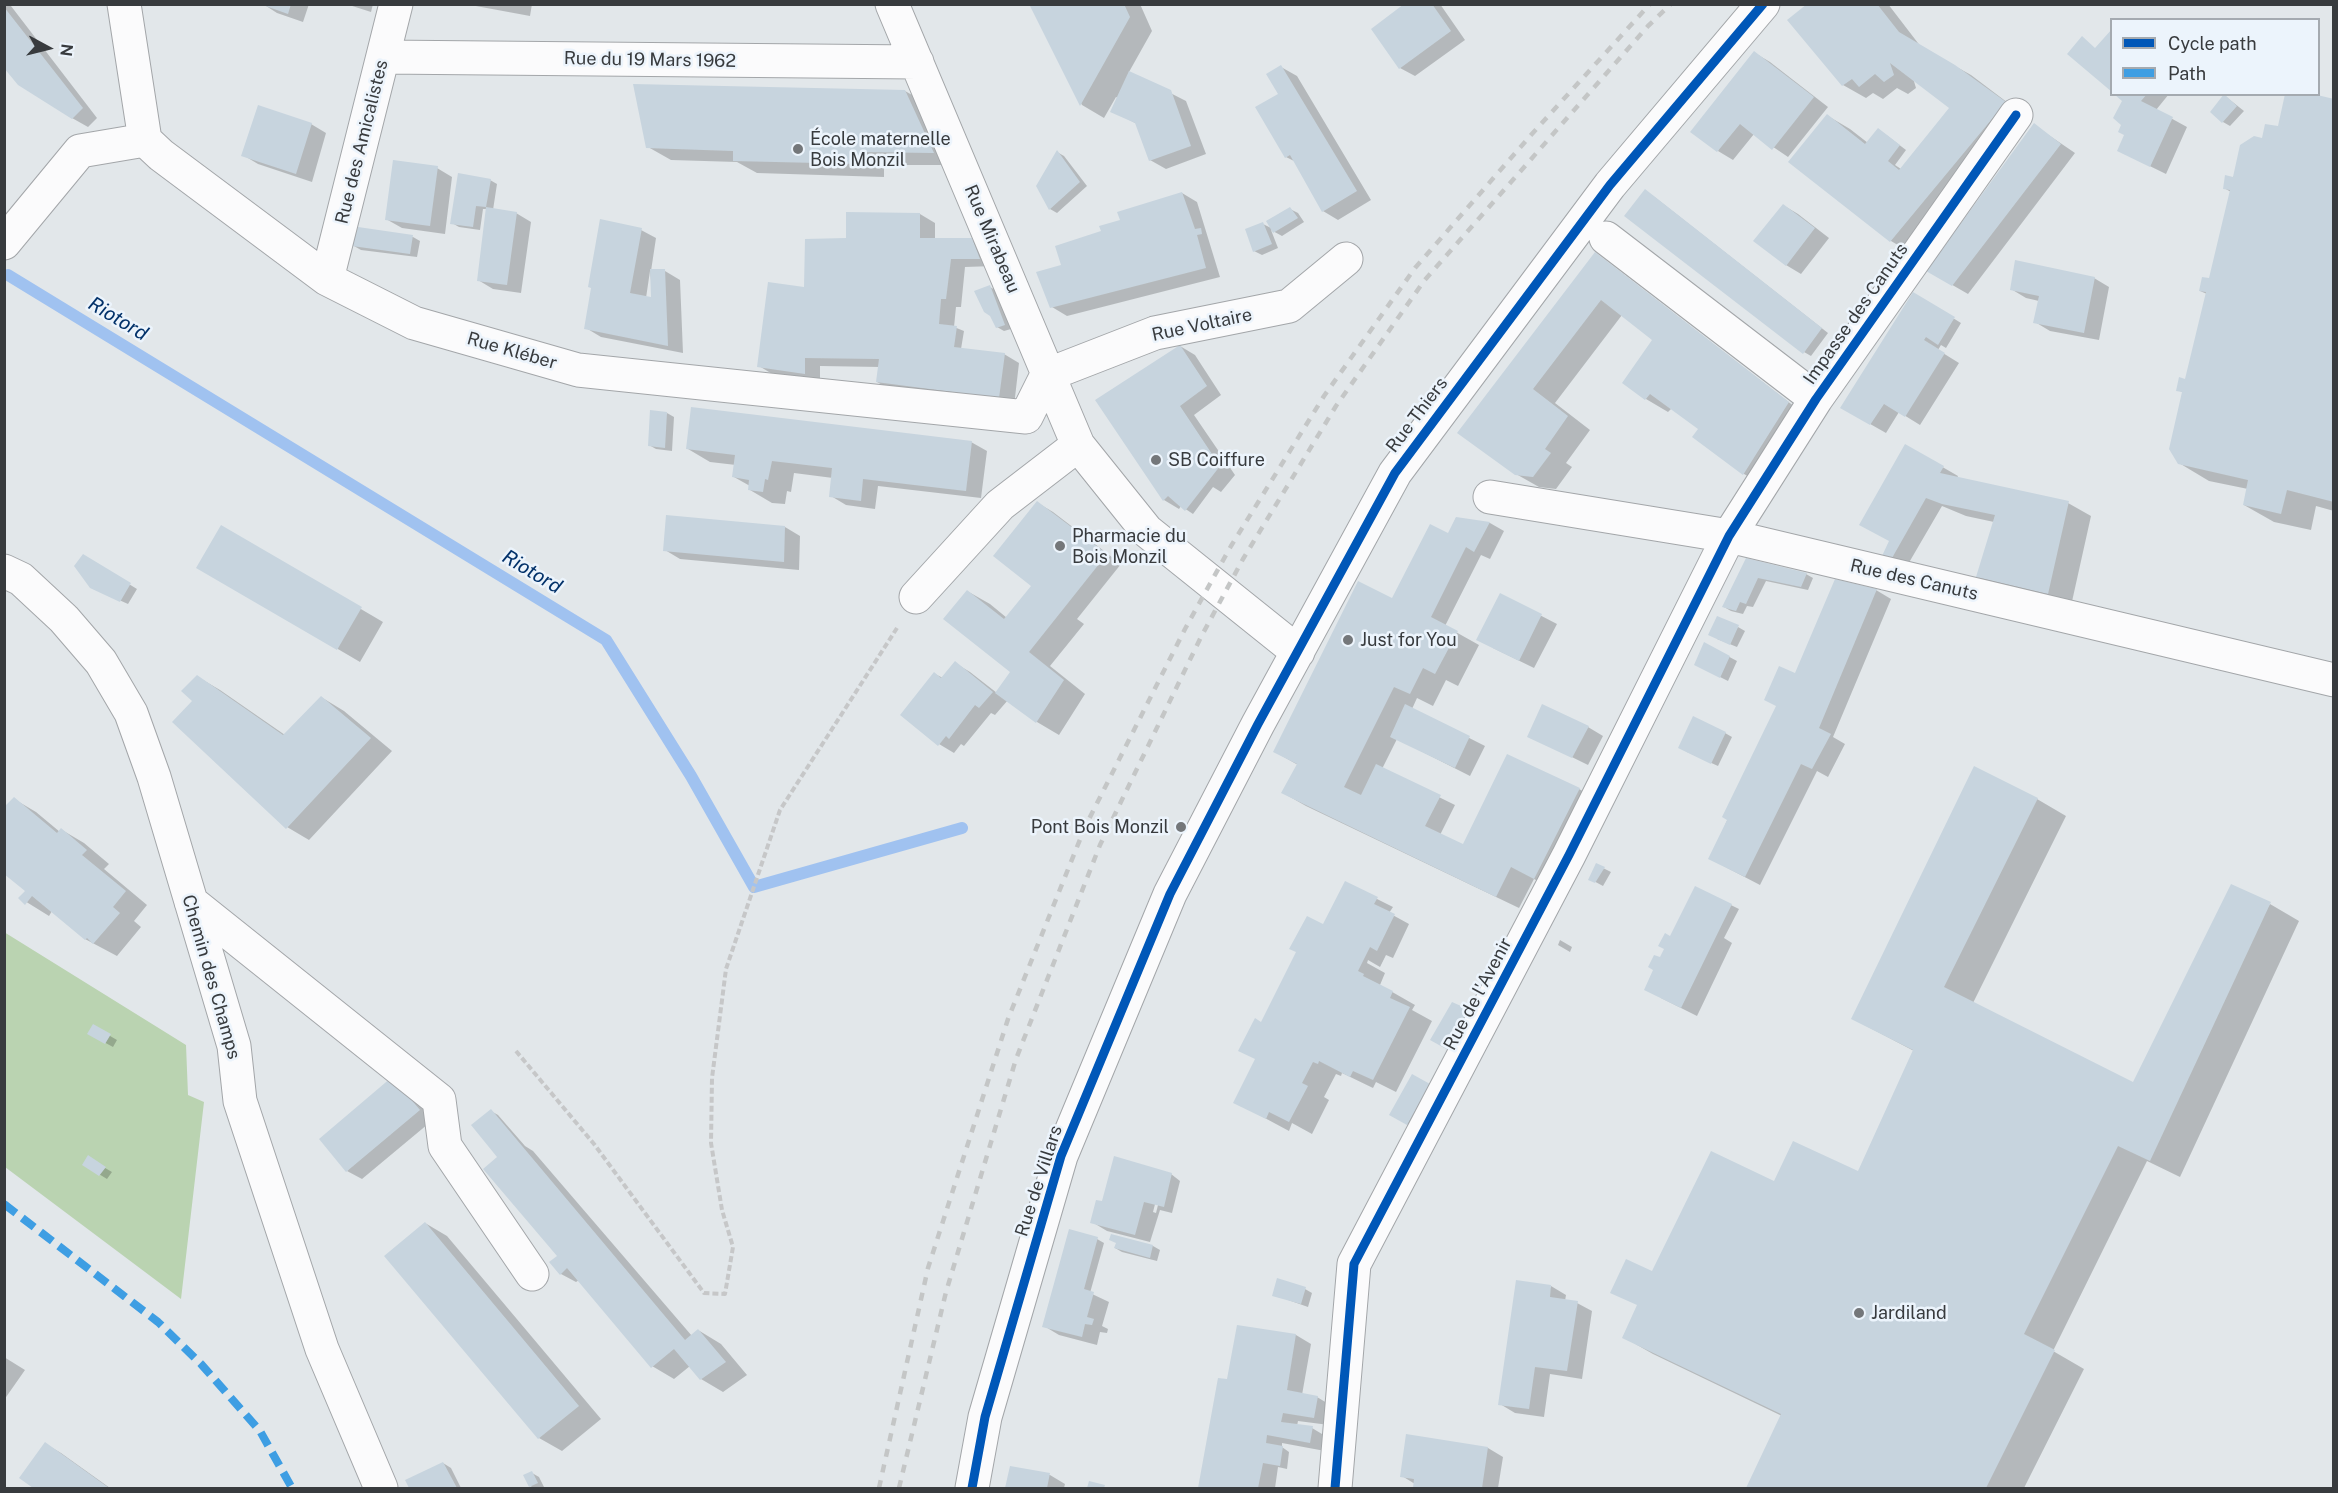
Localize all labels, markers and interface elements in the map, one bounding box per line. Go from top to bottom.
north arrow [18,18,78,78]
legend [2110,18,2320,96]
text: Cycle path [2168,33,2257,54]
text: N [56,43,77,58]
street label: Rue du 19 Mars 1962 [564,48,736,72]
street label: Rue des Amicalistes [331,58,393,226]
text: Path [2168,63,2206,84]
place label: École maternelle Bois Monzil [810,128,951,170]
marker: École maternelle Bois Monzil [791,142,805,156]
street label: Rue Mirabeau [960,182,1024,296]
street label: Impasse des Canuts [1799,239,1913,389]
water label: Riotord [84,292,152,346]
street label: Rue Voltaire [1150,304,1254,346]
street label: Rue Kléber [465,328,559,374]
street label: Rue Thiers [1382,373,1452,457]
place label: SB Coiffure [1168,449,1265,471]
marker: SB Coiffure [1149,453,1163,467]
place label: Pharmacie du Bois Monzil [1072,525,1186,568]
marker: Pharmacie du Bois Monzil [1053,539,1067,553]
water label: Riotord [498,545,566,599]
street label: Rue des Canuts [1848,555,1980,605]
place label: Just for You [1360,629,1457,651]
marker: Just for You [1341,633,1355,647]
place label: Pont Bois Monzil [1031,816,1169,838]
marker: Pont Bois Monzil [1174,820,1188,834]
street label: Chemin des Champs [177,892,245,1062]
street label: Rue de l'Avenir [1439,934,1517,1054]
street label: Rue de Villars [1011,1123,1067,1239]
place label: Jardiland [1871,1302,1947,1324]
marker: Jardiland [1852,1306,1866,1320]

